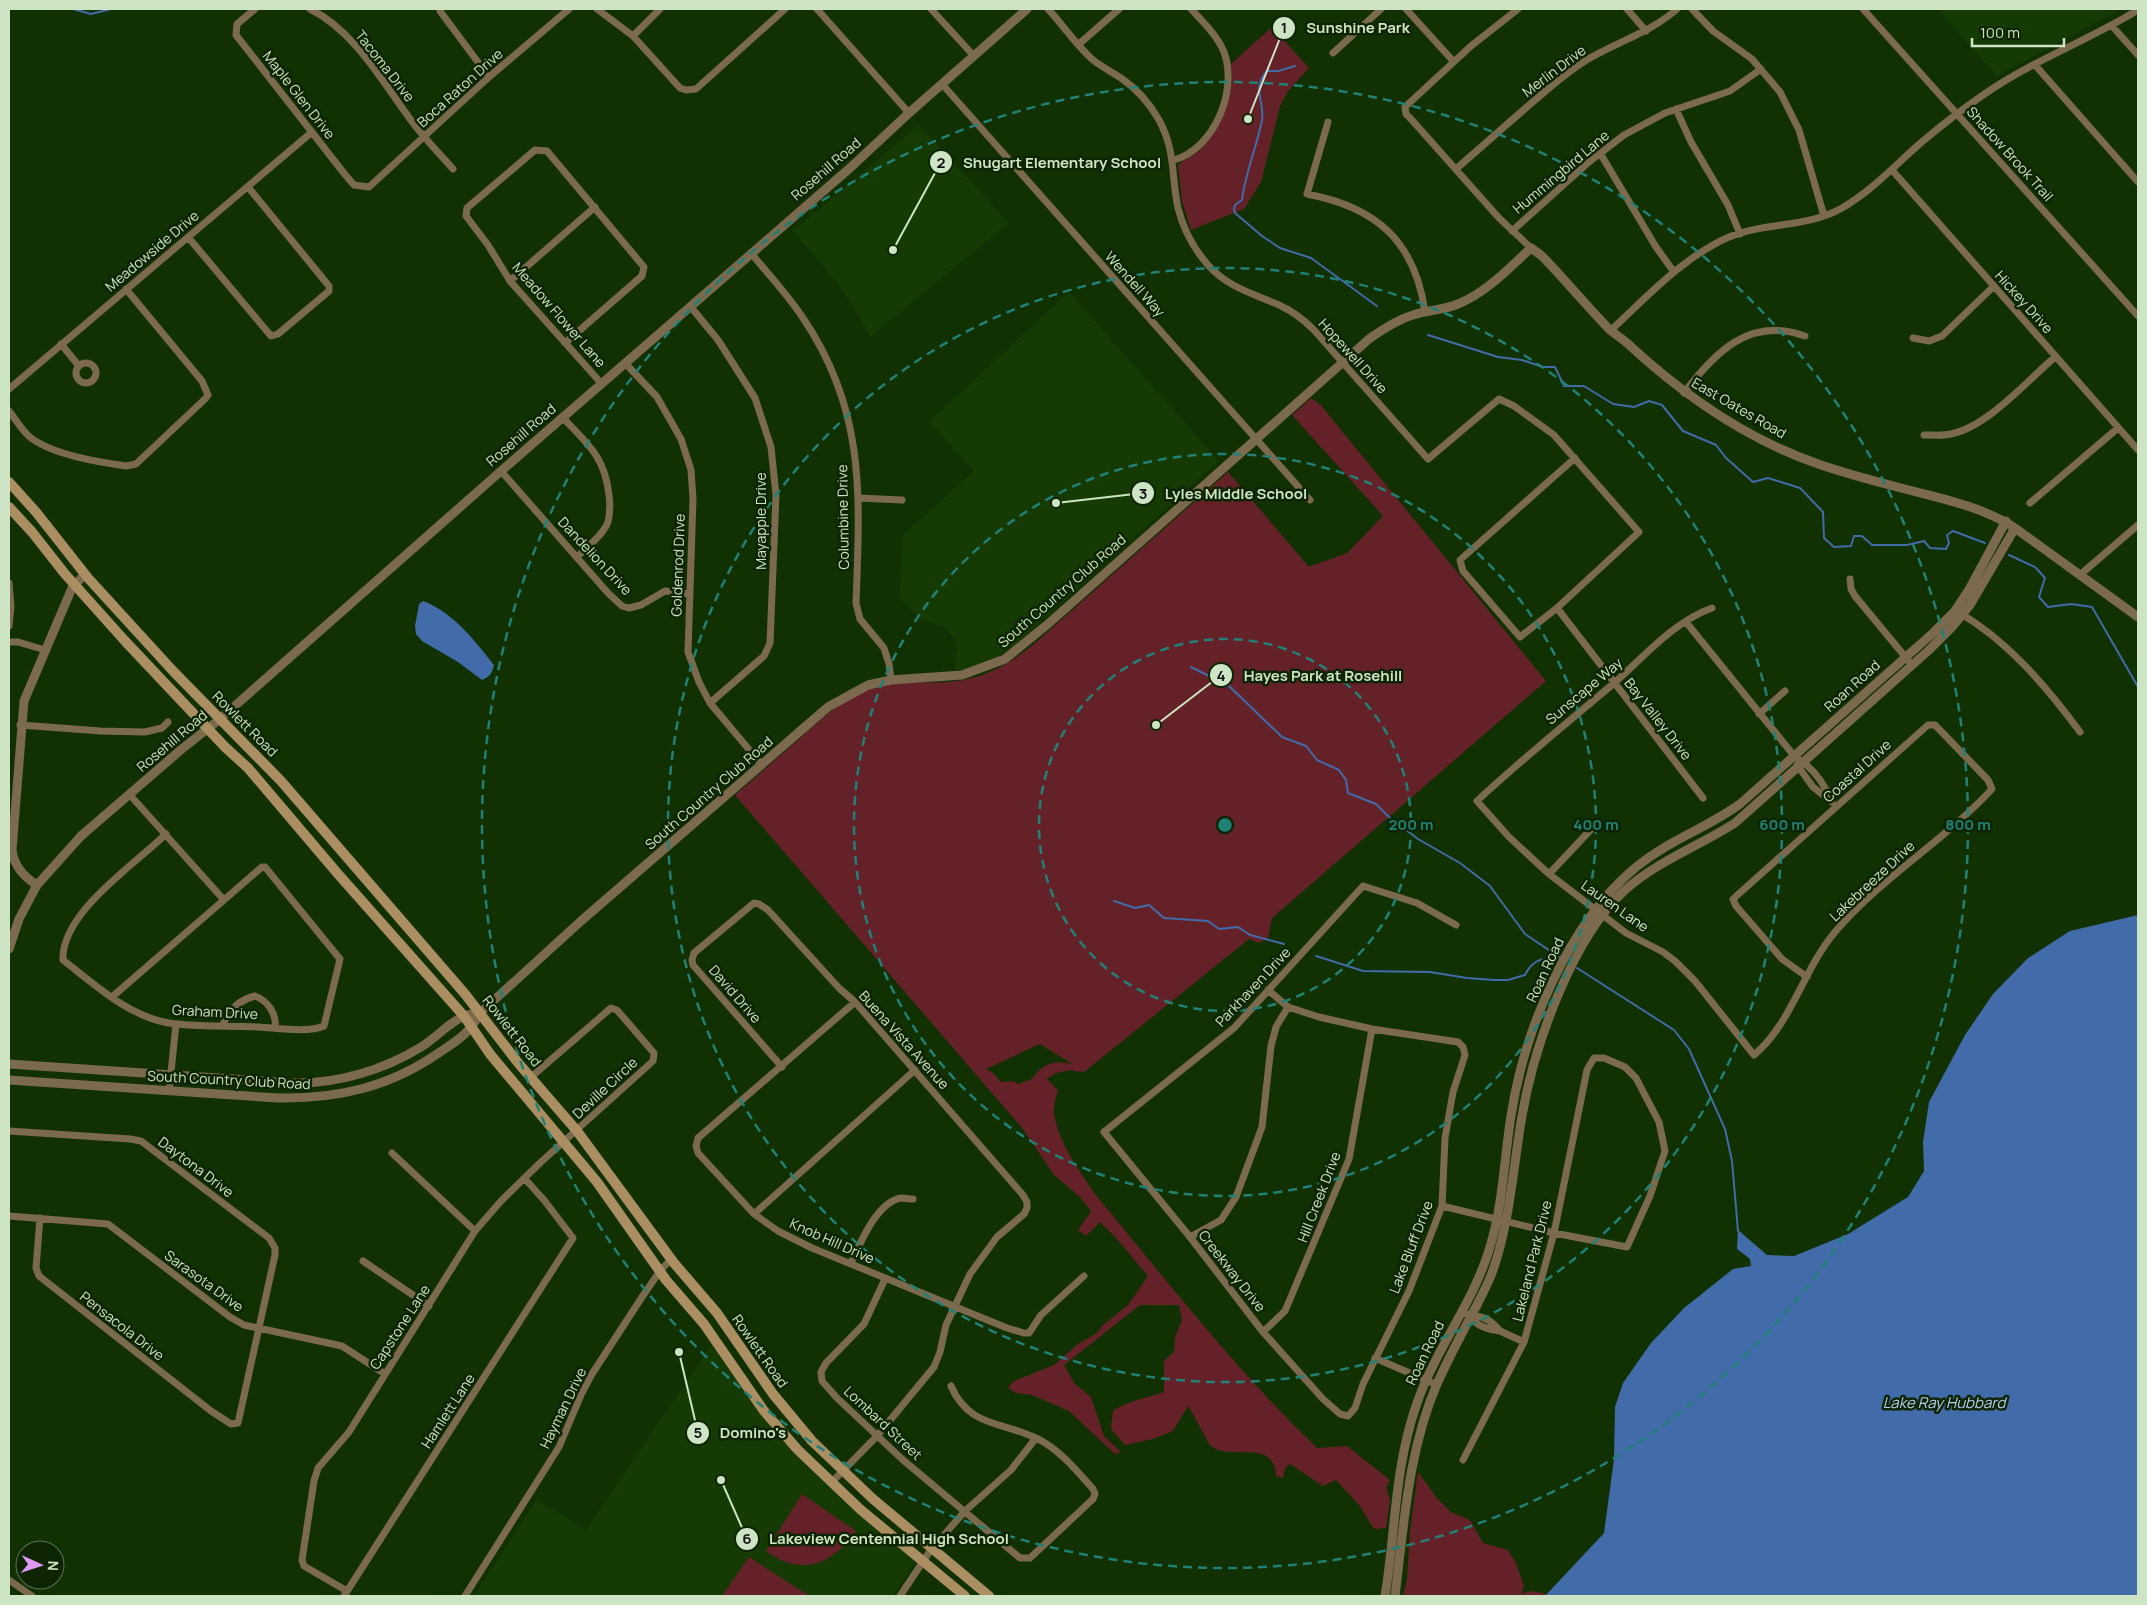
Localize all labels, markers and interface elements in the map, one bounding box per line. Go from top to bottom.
callout: Sunshine Park [1271,13,1420,43]
scale bar [1972,15,2064,47]
text: 1 [1281,17,1287,38]
text: Sunshine Park [1306,17,1411,38]
text: 100 m [1980,22,2020,43]
street label: Tacoma Drive [351,26,419,105]
street label: Merlin Drive [1518,40,1590,101]
street label: Boca Raton Drive [413,44,507,131]
street label: Maple Glen Drive [259,47,340,143]
street label: Shadow Brook Trail [1963,102,2058,205]
street label: Hummingbird Lane [1508,126,1613,218]
street label: Rosehill Road [787,133,865,204]
callout: Shugart Elementary School [928,147,1172,177]
text: 2 [937,152,946,173]
text: Shugart Elementary School [963,152,1161,173]
street label: Meadowside Drive [101,206,203,295]
street label: Wendell Way [1101,247,1170,321]
street label: Meadow Flower Lane [508,258,610,371]
street label: Hickey Drive [1991,266,2058,337]
street label: Hopewell Drive [1315,314,1392,397]
street label: East Oates Road [1688,373,1790,442]
street label: Rosehill Road [482,399,560,470]
street label: Columbine Drive [832,464,853,570]
street label: Mayapple Drive [751,472,770,570]
callout: Lyles Middle School [1130,478,1318,508]
text: 3 [1139,483,1147,504]
text: Lyles Middle School [1165,483,1307,504]
street label: Dandelion Drive [554,512,637,599]
street label: Goldenrod Drive [666,513,689,617]
street label: South Country Club Road [994,530,1130,651]
street label: Sunscape Way [1541,653,1626,728]
street label: Roan Road [1820,655,1884,716]
callout: Hayes Park at Rosehill [1209,660,1412,690]
text: 4 [1216,665,1226,686]
text: Hayes Park at Rosehill [1244,665,1402,686]
street label: Bay Valley Drive [1620,674,1696,764]
street label: Rowlett Road [208,687,282,761]
street label: Rosehill Road [132,705,211,776]
street label: South Country Club Road [641,732,777,853]
street label: Coastal Drive [1818,735,1895,806]
text: 200 m [1388,814,1434,835]
text: 400 m [1573,814,1619,835]
text: 600 m [1759,814,1805,835]
text: 800 m [1945,814,1991,835]
centre of rings [1216,816,1234,834]
street label: Lakebreeze Drive [1825,836,1918,925]
street label: Lauren Lane [1578,875,1653,936]
street label: Roan Road [1521,934,1568,1005]
street label: Parkhaven Drive [1211,943,1294,1031]
street label: David Drive [705,961,766,1027]
street label: Buena Vista Avenue [855,986,954,1093]
street label: Rowlett Road [479,991,546,1070]
street label: Graham Drive [172,1000,258,1023]
street label: Deville Circle [568,1053,641,1123]
street label: South Country Club Road [147,1066,311,1093]
street label: Daytona Drive [155,1132,238,1201]
street label: Hill Creek Drive [1292,1149,1345,1245]
street label: Lake Bluff Drive [1384,1198,1437,1296]
street label: Lakeland Park Drive [1507,1199,1556,1323]
street label: Knob Hill Drive [787,1213,878,1268]
street label: Creekway Drive [1194,1226,1270,1315]
street label: Sarasota Drive [161,1245,248,1316]
street label: Capstone Lane [365,1281,434,1373]
street label: Pensacola Drive [76,1287,168,1365]
street label: Rowlett Road [728,1310,793,1391]
street label: Roan Road [1401,1318,1448,1388]
street label: Hayman Drive [535,1364,590,1451]
street label: Hamlett Lane [416,1370,479,1452]
street label: Lombard Street [840,1381,927,1464]
water label: Lake Ray Hubbard [1883,1392,2007,1413]
callout: Domino's [685,1418,797,1448]
text: 5 [694,1422,703,1443]
text: Domino's [720,1422,786,1443]
callout: Lakeview Centennial High School [734,1524,1019,1554]
text: 6 [742,1528,752,1549]
text: Lakeview Centennial High School [769,1528,1009,1549]
north arrow [15,1540,65,1590]
text: N [44,1560,63,1571]

